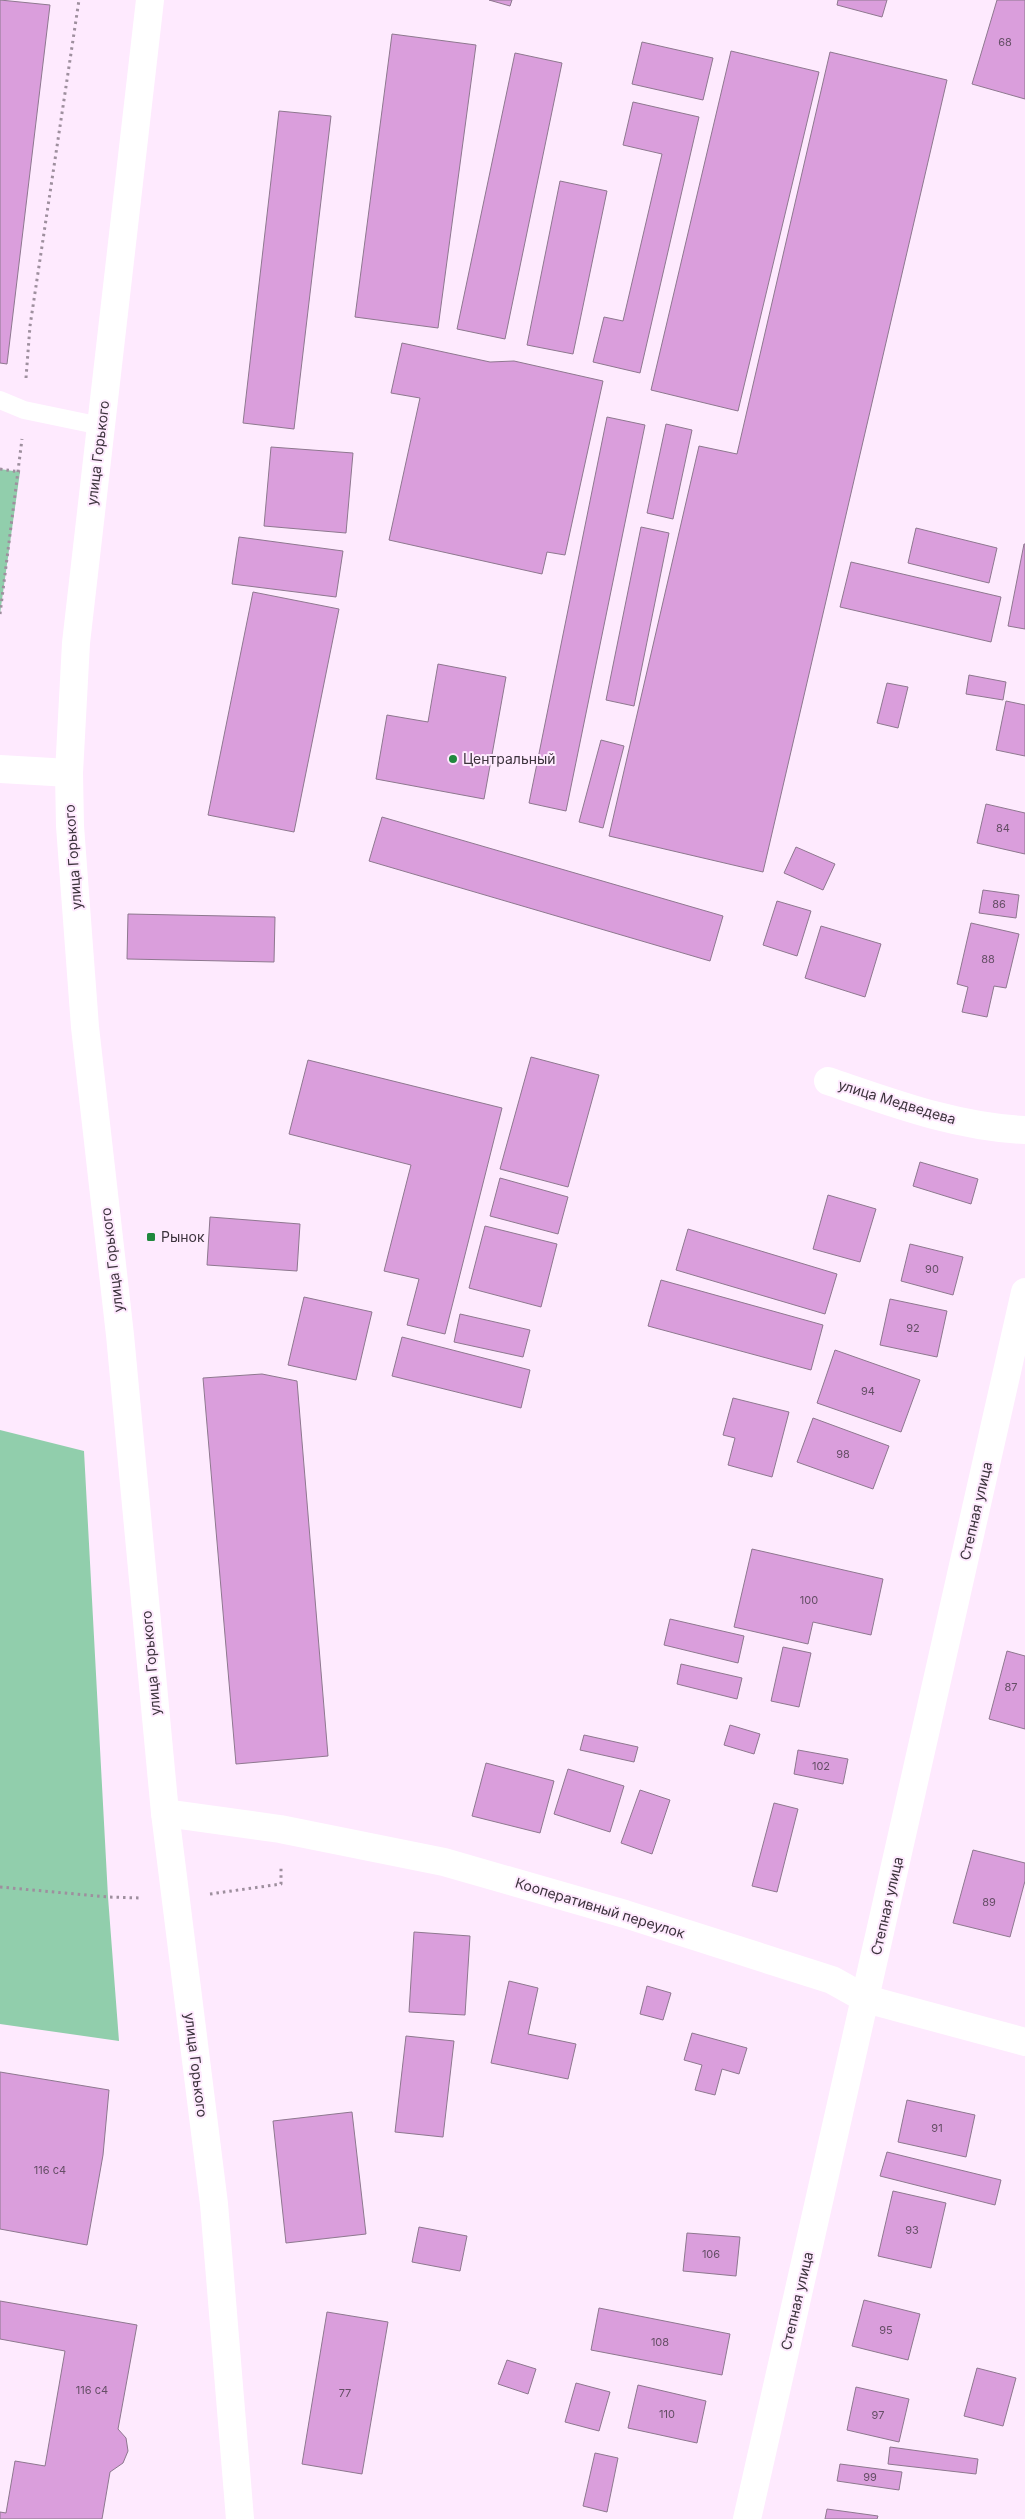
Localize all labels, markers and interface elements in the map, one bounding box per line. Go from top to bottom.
house number: 68 [998,35,1012,49]
street label: улица Горького [83,400,112,506]
place label: Центральный [463,750,556,767]
marker: Центральный [447,753,459,765]
street label: улица Горького [60,804,85,910]
house number: 84 [996,821,1010,835]
house number: 86 [992,897,1006,911]
house number: 88 [981,952,995,966]
street label: улица Медведева [836,1076,958,1128]
street label: улица Горького [97,1207,126,1313]
place label: Рынок [161,1228,205,1245]
marker: Рынок [145,1231,157,1243]
house number: 90 [925,1262,939,1276]
house number: 92 [906,1321,920,1335]
house number: 94 [861,1384,875,1398]
house number: 98 [836,1447,850,1461]
street label: Степная улица [956,1460,995,1562]
house number: 100 [800,1593,818,1607]
street label: улица Горького [137,1610,164,1716]
house number: 87 [1004,1680,1018,1694]
house number: 102 [812,1759,830,1773]
street label: Степная улица [867,1855,906,1957]
street label: Кооперативный переулок [513,1874,687,1942]
house number: 89 [982,1895,996,1909]
street label: улица Горького [182,2012,211,2118]
house number: 91 [931,2121,943,2135]
house number: 116 с4 [34,2163,66,2177]
house number: 93 [905,2223,919,2237]
house number: 106 [702,2247,720,2261]
street label: Степная улица [777,2250,816,2352]
house number: 95 [879,2323,893,2337]
house number: 108 [651,2335,669,2349]
house number: 116 с4 [76,2383,108,2397]
house number: 77 [339,2386,351,2400]
house number: 110 [659,2407,675,2421]
house number: 97 [872,2408,884,2422]
house number: 99 [863,2470,877,2484]

